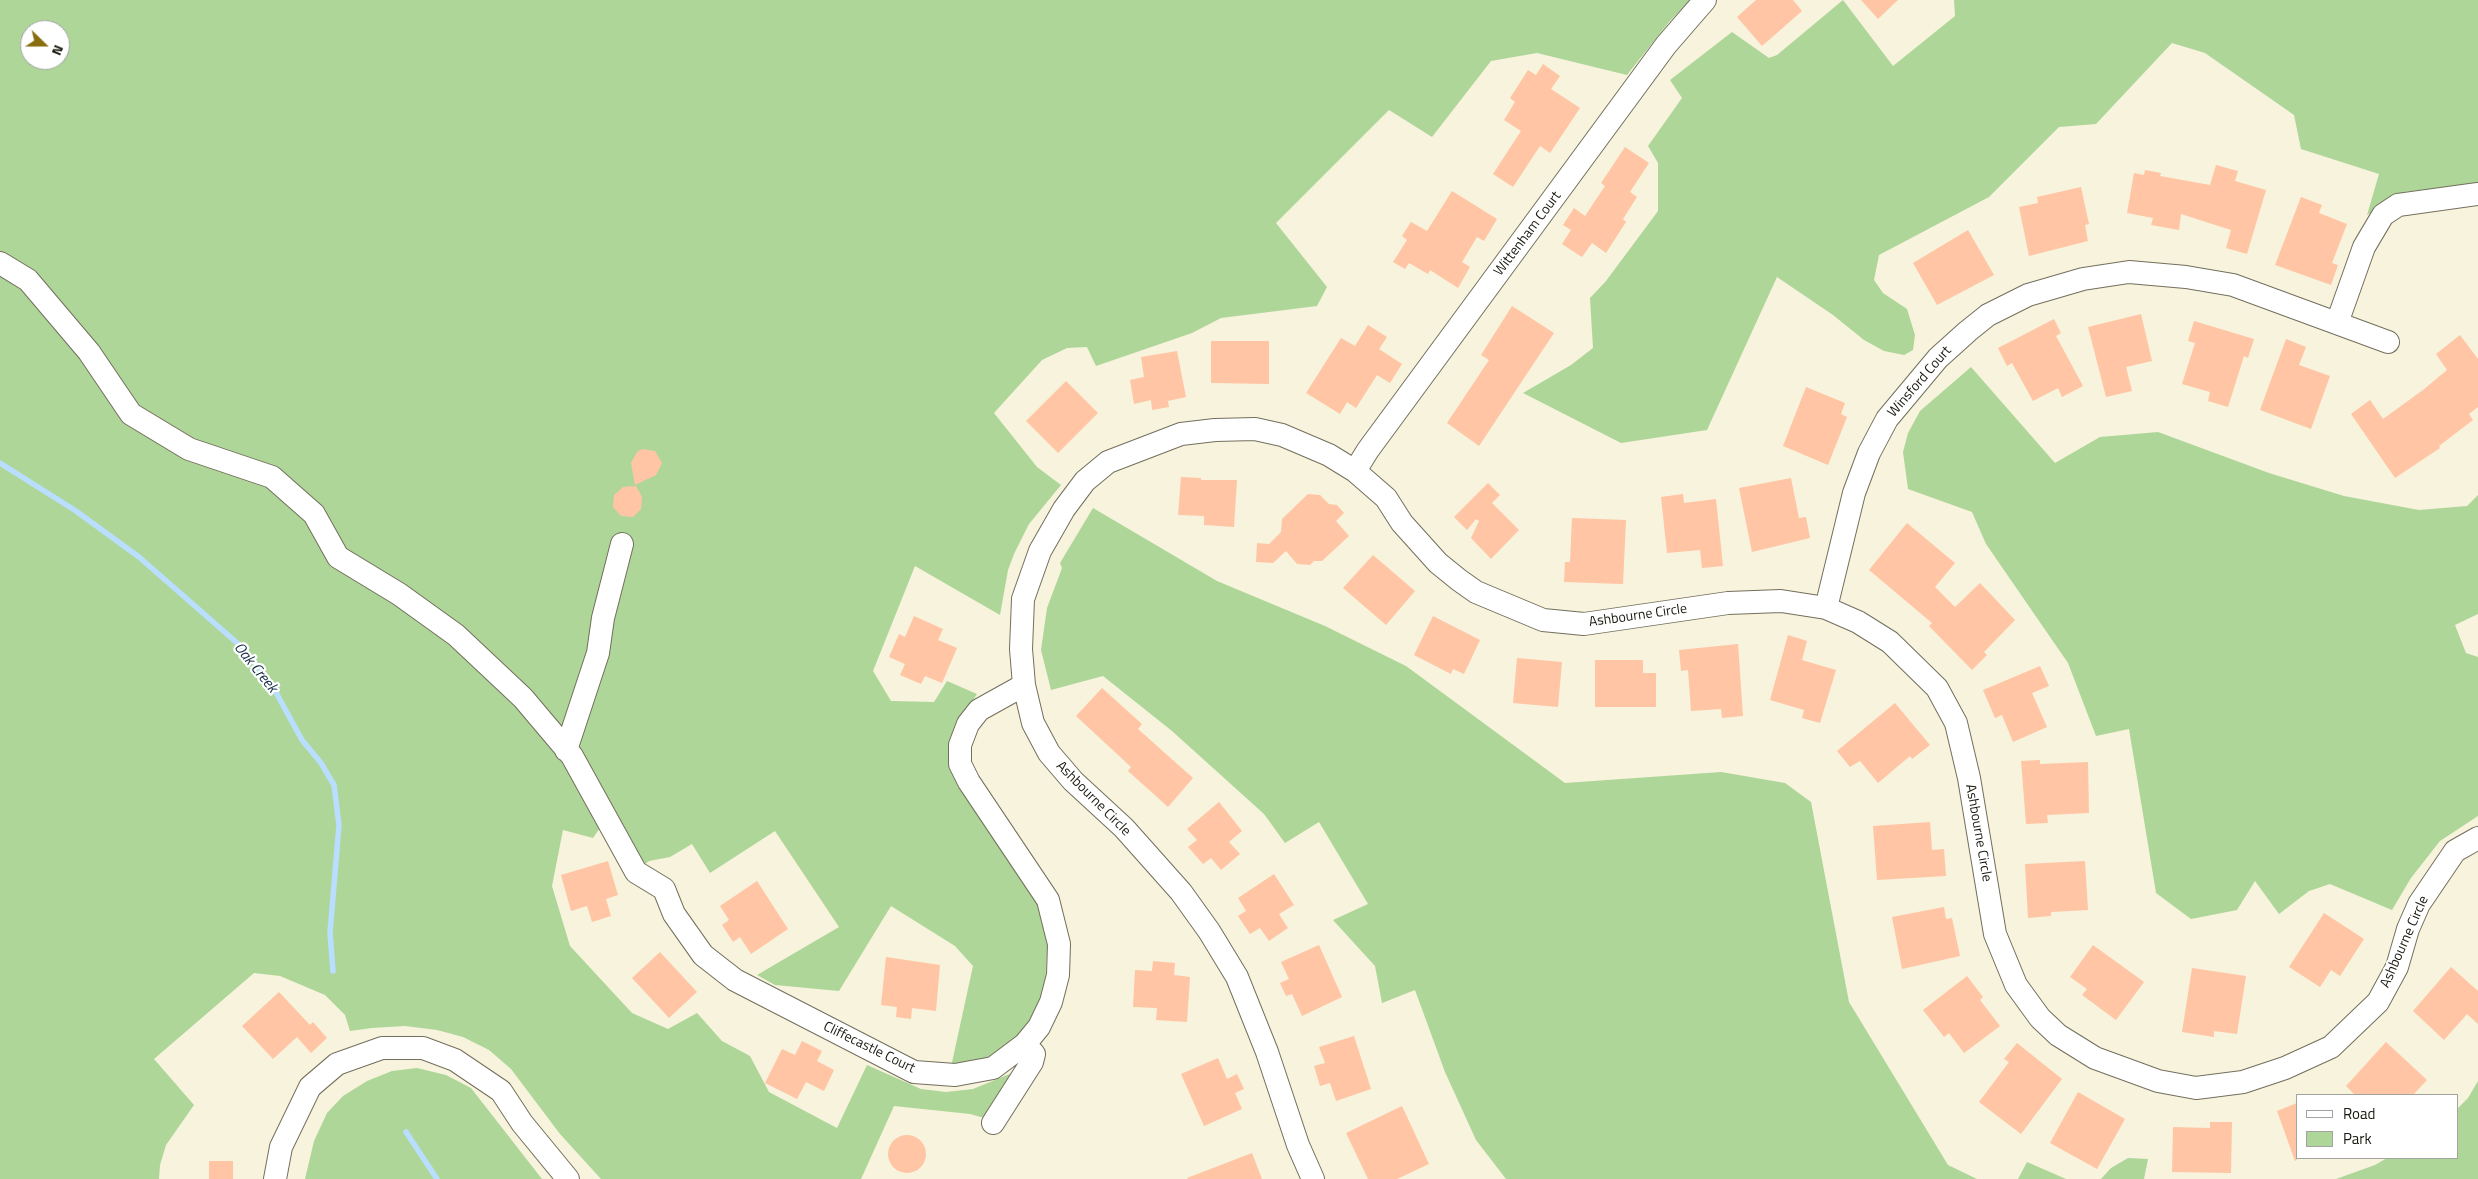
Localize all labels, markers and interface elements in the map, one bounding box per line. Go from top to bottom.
north arrow [20,20,70,70]
text: N [47,42,70,59]
street label: Wittenham Court [1491,189,1565,279]
street label: Winsford Court [1885,343,1955,421]
street label: Ashbourne Circle [1588,601,1688,631]
water label: Oak Creek [229,639,281,697]
street label: Ashbourne Circle [1052,758,1134,840]
street label: Ashbourne Circle [1961,783,1995,883]
street label: Ashbourne Circle [2377,893,2433,991]
street label: Cliffecastle Court [820,1019,918,1077]
legend [2296,1094,2458,1159]
text: Road [2343,1102,2375,1125]
text: Park [2343,1127,2372,1150]

